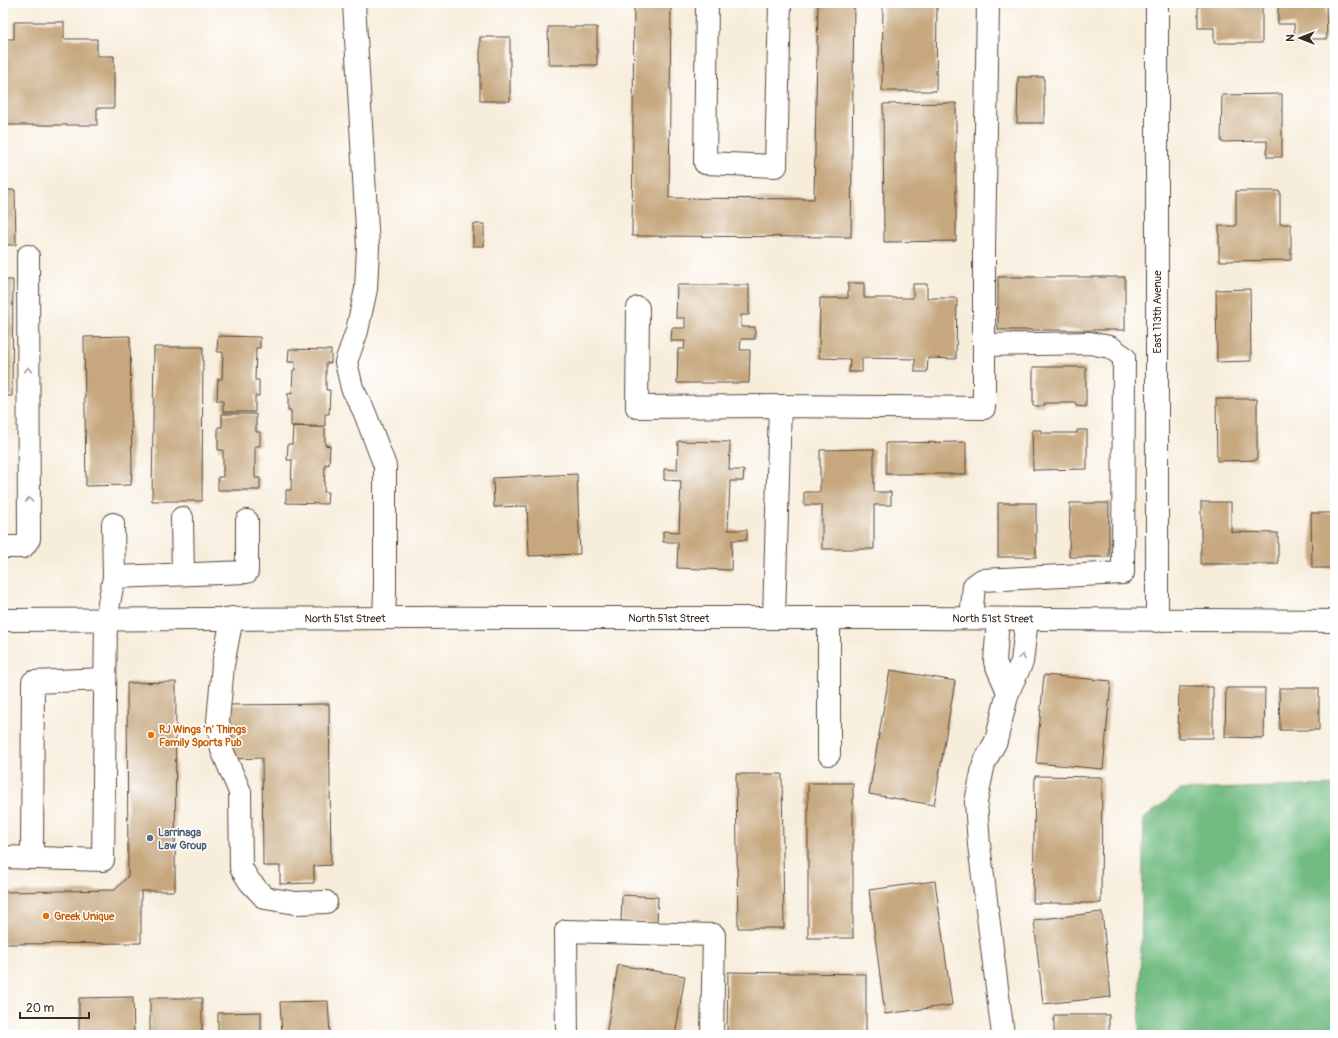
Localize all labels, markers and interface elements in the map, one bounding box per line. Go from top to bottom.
north arrow [1280,18,1320,58]
text: N [1284,34,1297,42]
street label: East 113th Avenue [1151,270,1164,354]
one-way arrow [24,367,32,373]
one-way arrow [25,497,33,503]
street label: North 51st Street [628,611,710,624]
street label: North 51st Street [304,612,386,625]
street label: North 51st Street [952,612,1034,625]
one-way arrow [1018,654,1026,660]
place label: RJ Wings 'n' Things Family Sports Pub [159,723,246,749]
marker: RJ Wings 'n' Things Family Sports Pub [146,730,156,740]
place label: Larrinaga Law Group [158,826,207,852]
marker: Larrinaga Law Group [145,833,155,843]
place label: Greek Unique [54,910,115,923]
marker: Greek Unique [41,911,51,921]
scale bar [20,994,89,1020]
text: 20 m [26,1001,55,1016]

